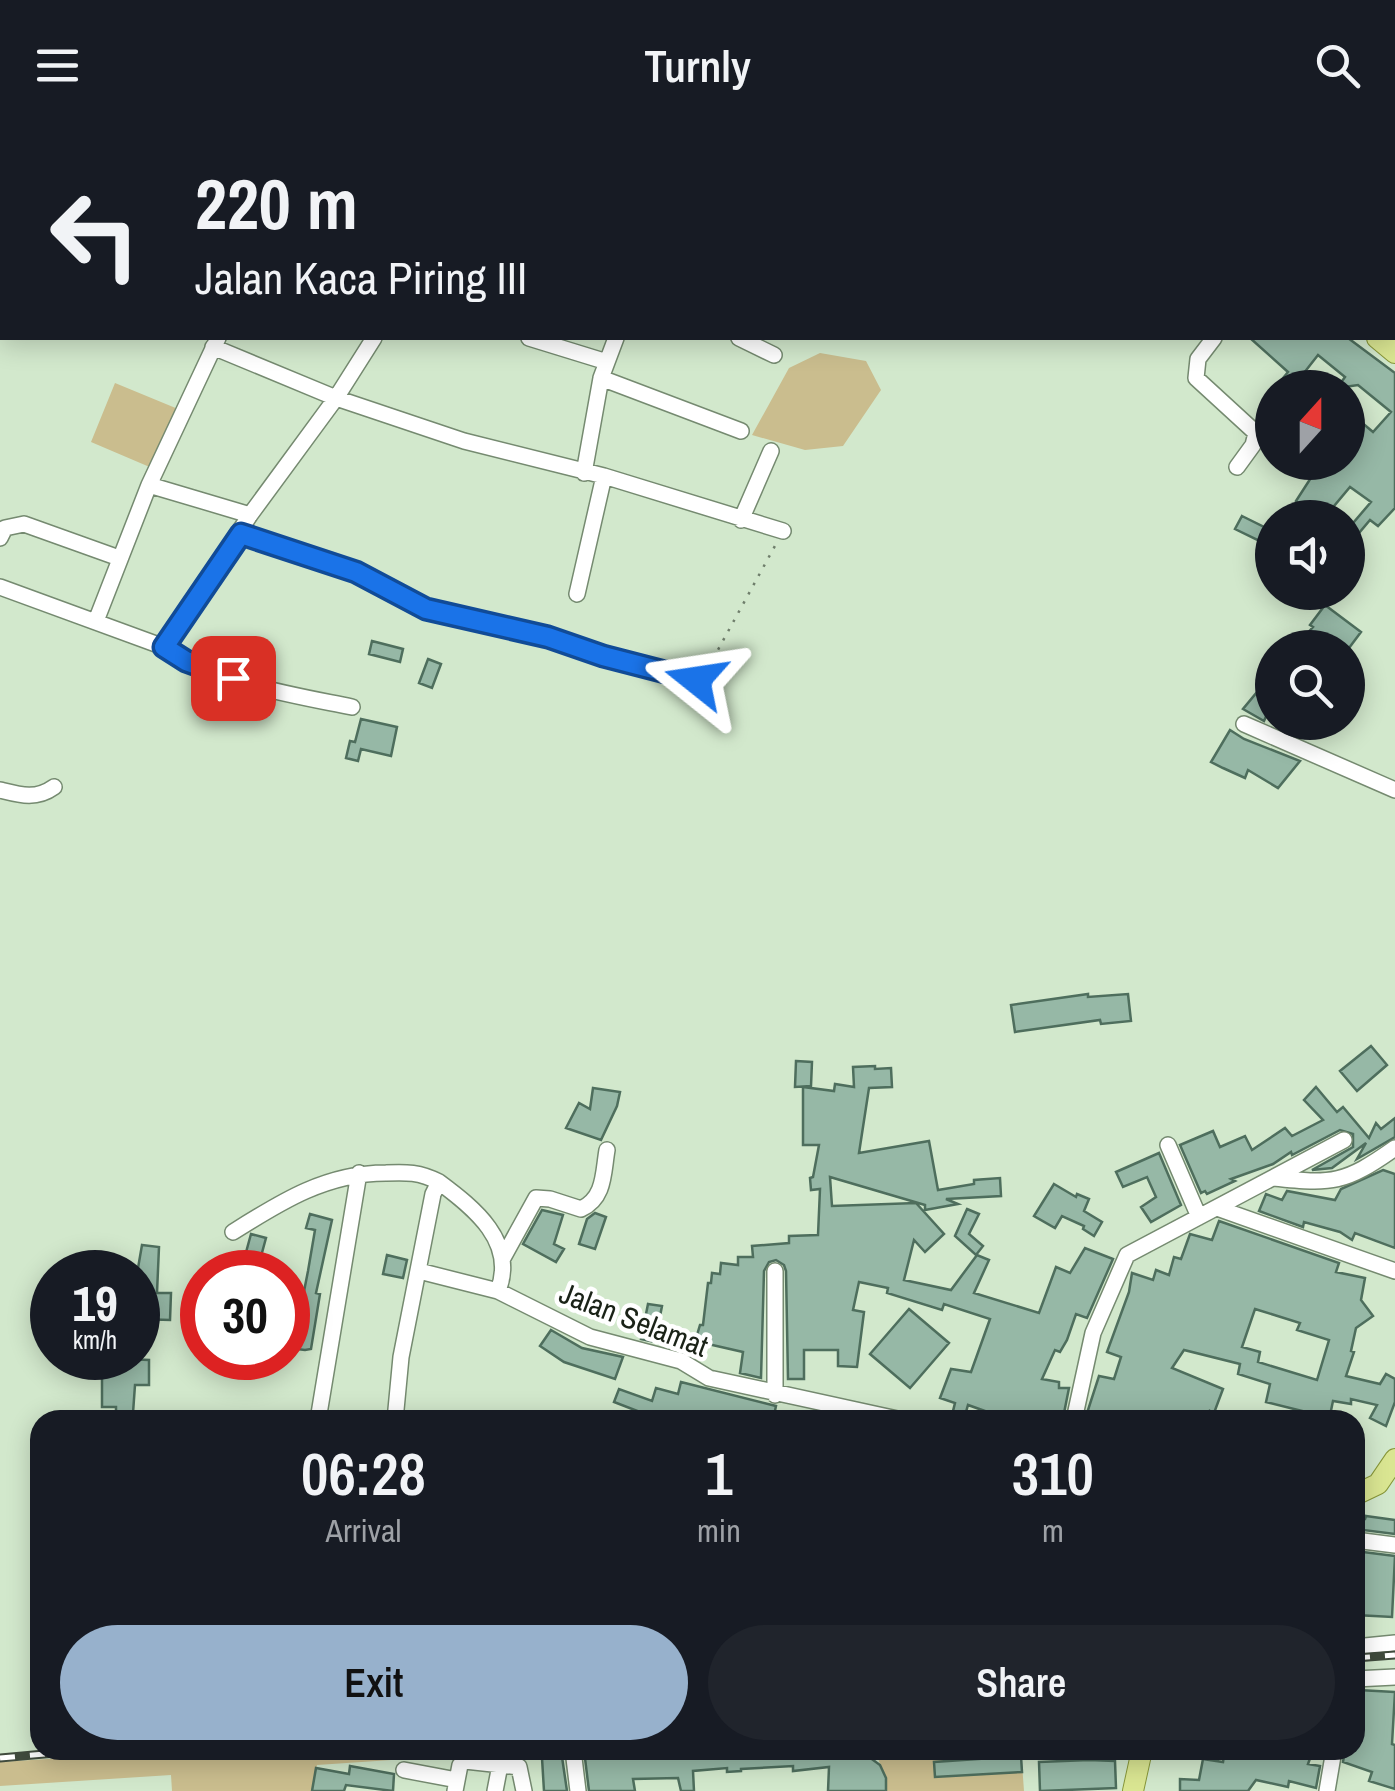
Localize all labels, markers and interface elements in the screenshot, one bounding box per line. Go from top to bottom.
text: Turnly [644,35,751,96]
icon: menu [30,38,85,93]
icon: search [1310,38,1365,93]
text: 220 m [195,157,358,251]
icon: left [30,170,160,300]
text: Jalan Kaca Piring III [195,247,527,308]
north arrow [1255,370,1365,480]
map controls [1255,370,1365,740]
button: sound [1255,500,1365,610]
position arrow [644,628,748,732]
button: search [1255,630,1365,740]
pin [191,636,276,721]
icon: arrive [206,651,261,706]
speed limit sign: 30 [180,1250,310,1380]
text: 19 [72,1269,118,1337]
street label: Jalan Selamat [554,1272,714,1366]
text: km/h [73,1323,117,1357]
text: 06:28 [301,1433,426,1514]
text: 1 [705,1433,733,1514]
text: 310 [1012,1433,1094,1514]
text: Arrival [326,1509,401,1552]
text: min [697,1509,741,1552]
text: m [1042,1509,1064,1552]
button: Exit [60,1625,688,1740]
button: Share [708,1625,1335,1740]

